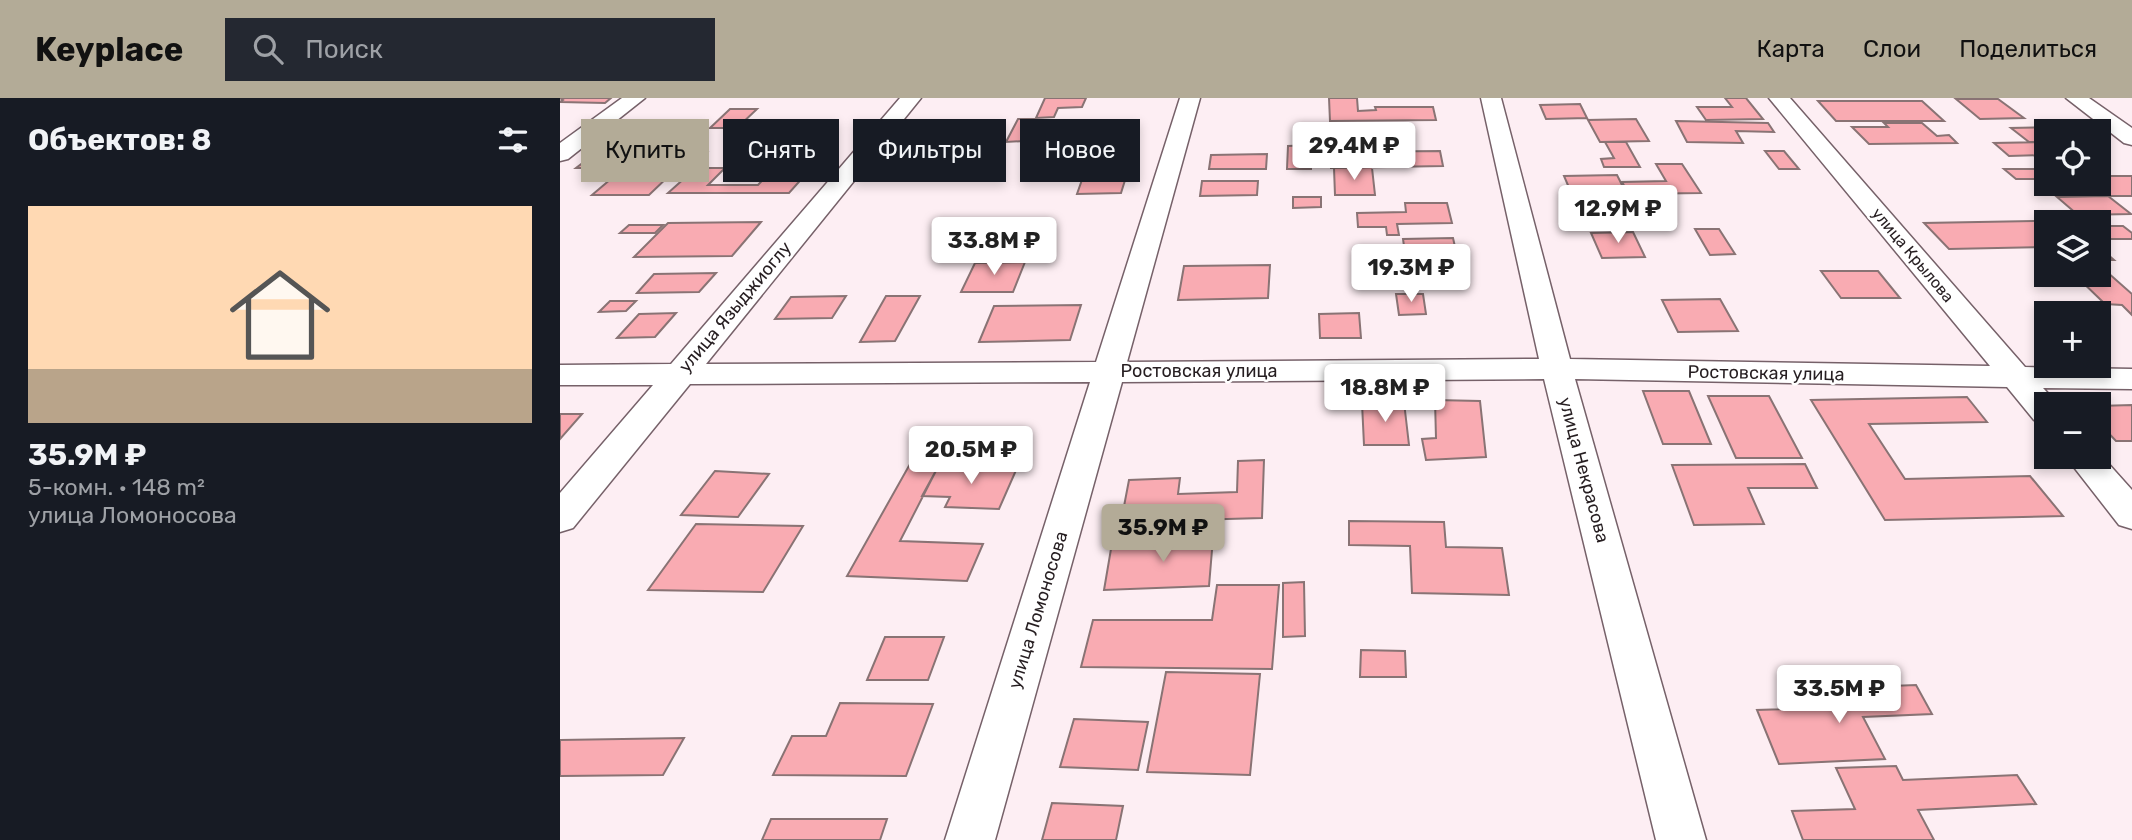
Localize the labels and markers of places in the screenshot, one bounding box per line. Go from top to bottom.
pin: 29.4M ₽ [1289,122,1419,182]
pin: 12.9M ₽ [1553,186,1683,245]
pin: 33.8M ₽ [929,218,1059,277]
pin: 19.3M ₽ [1346,244,1476,304]
pin: 18.8M ₽ [1320,364,1450,424]
pin: 20.5M ₽ [906,426,1036,486]
pin: 35.9M ₽ [1098,504,1228,564]
pin: 33.5M ₽ [1774,666,1904,725]

